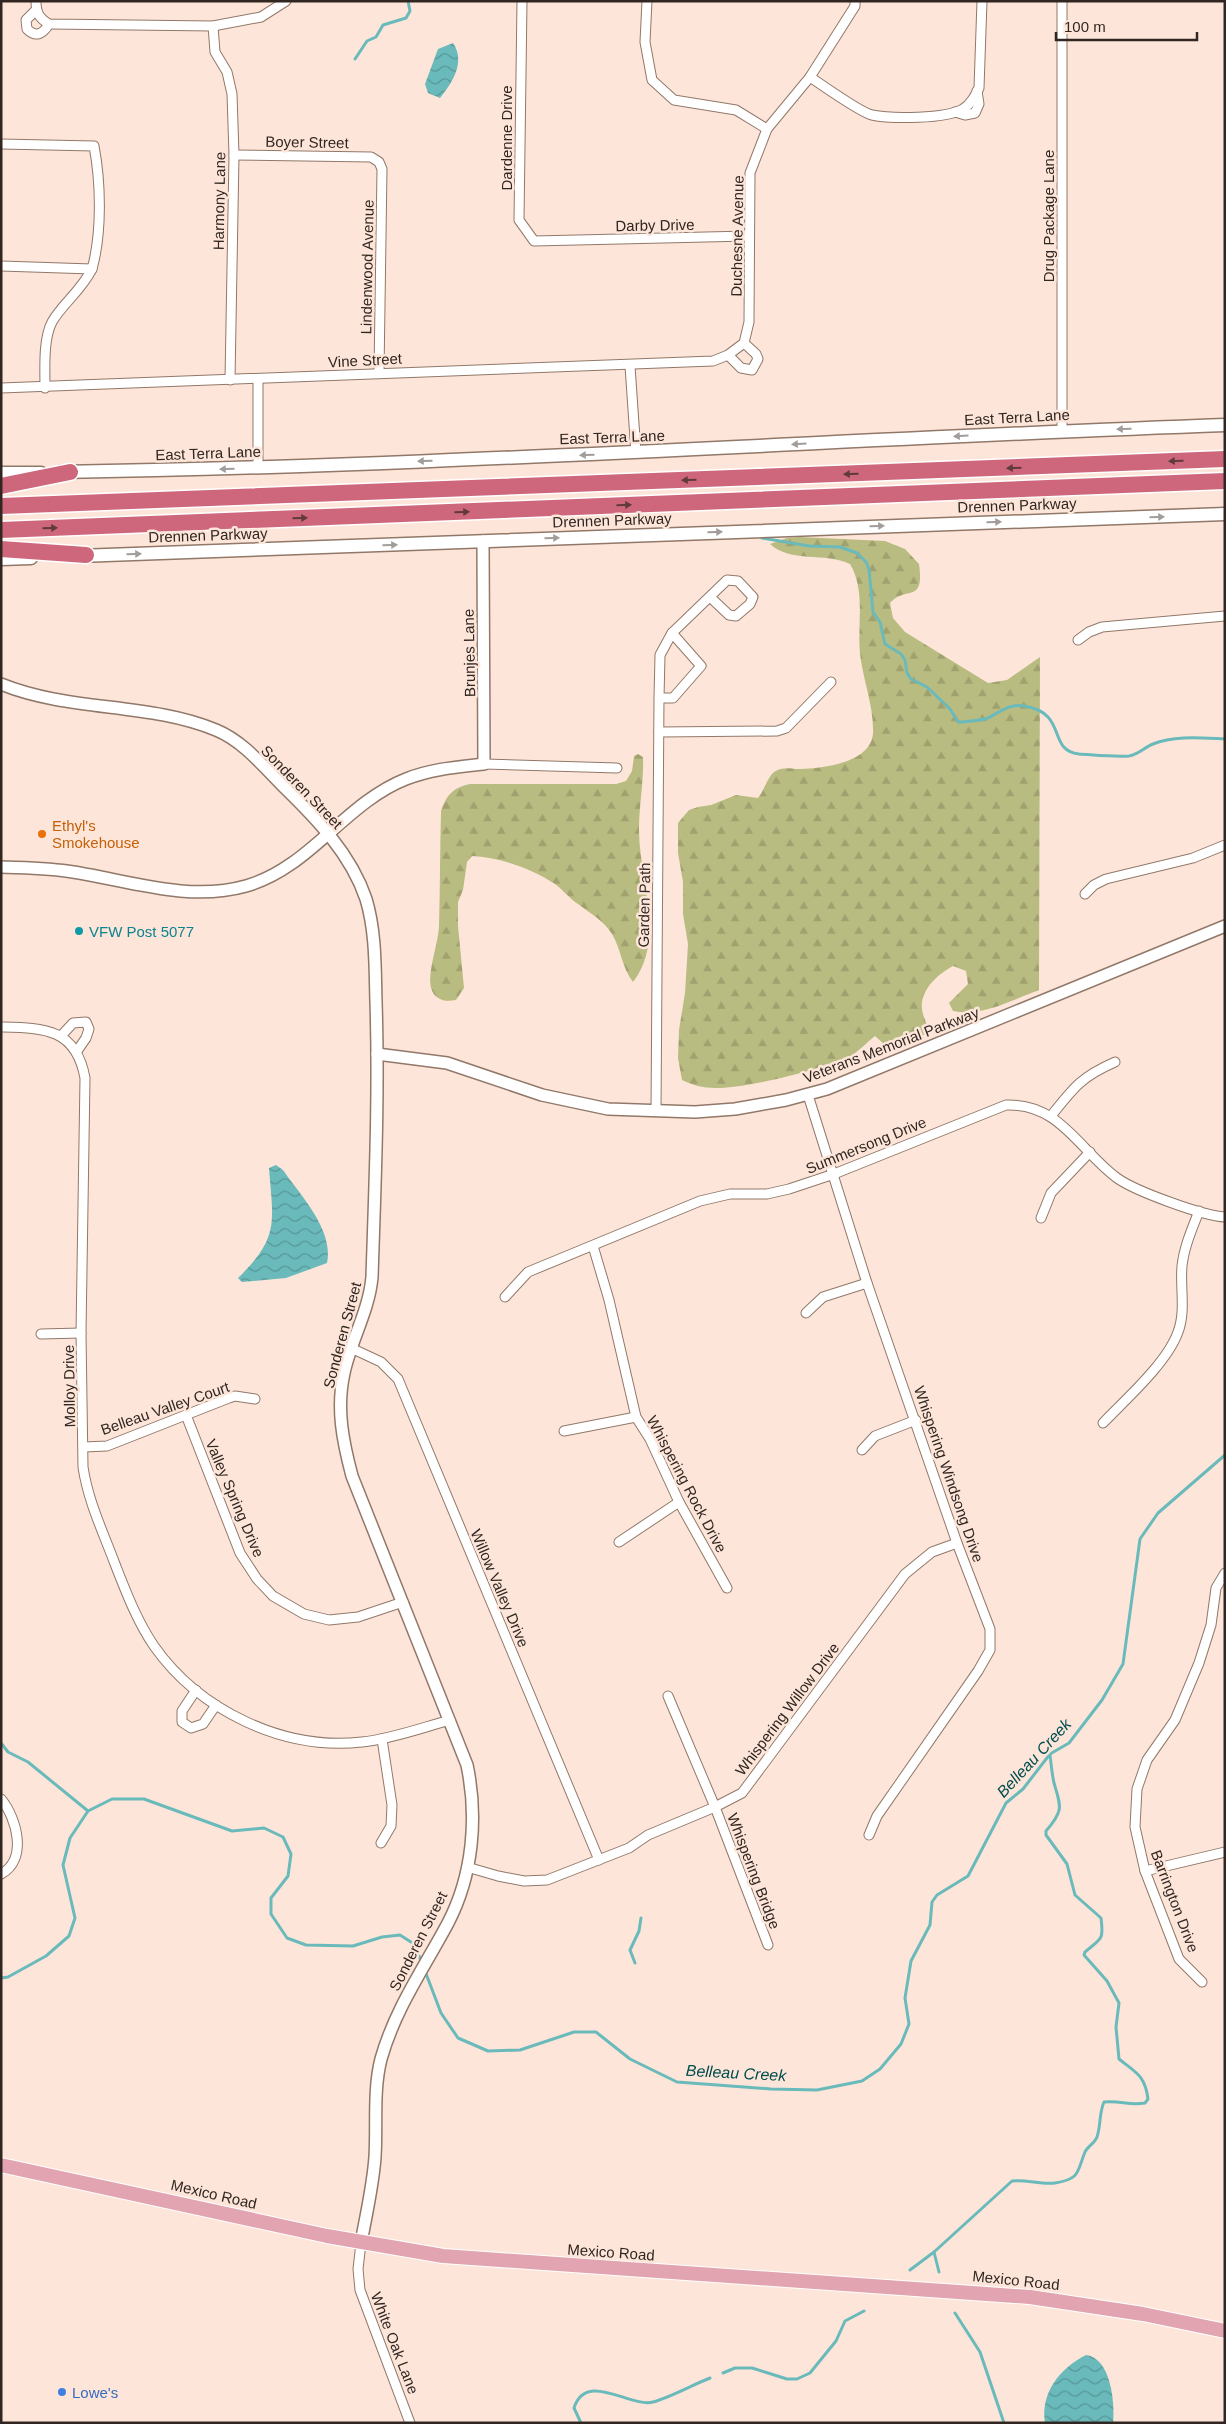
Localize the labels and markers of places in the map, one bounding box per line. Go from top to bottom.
place label: Ethyl's Smokehouse [52,817,140,851]
marker: Ethyl's Smokehouse [36,828,48,840]
place label: VFW Post 5077 [89,923,194,940]
marker: VFW Post 5077 [73,925,85,937]
place label: Lowe's [72,2384,118,2401]
marker: Lowe's [56,2386,68,2398]

